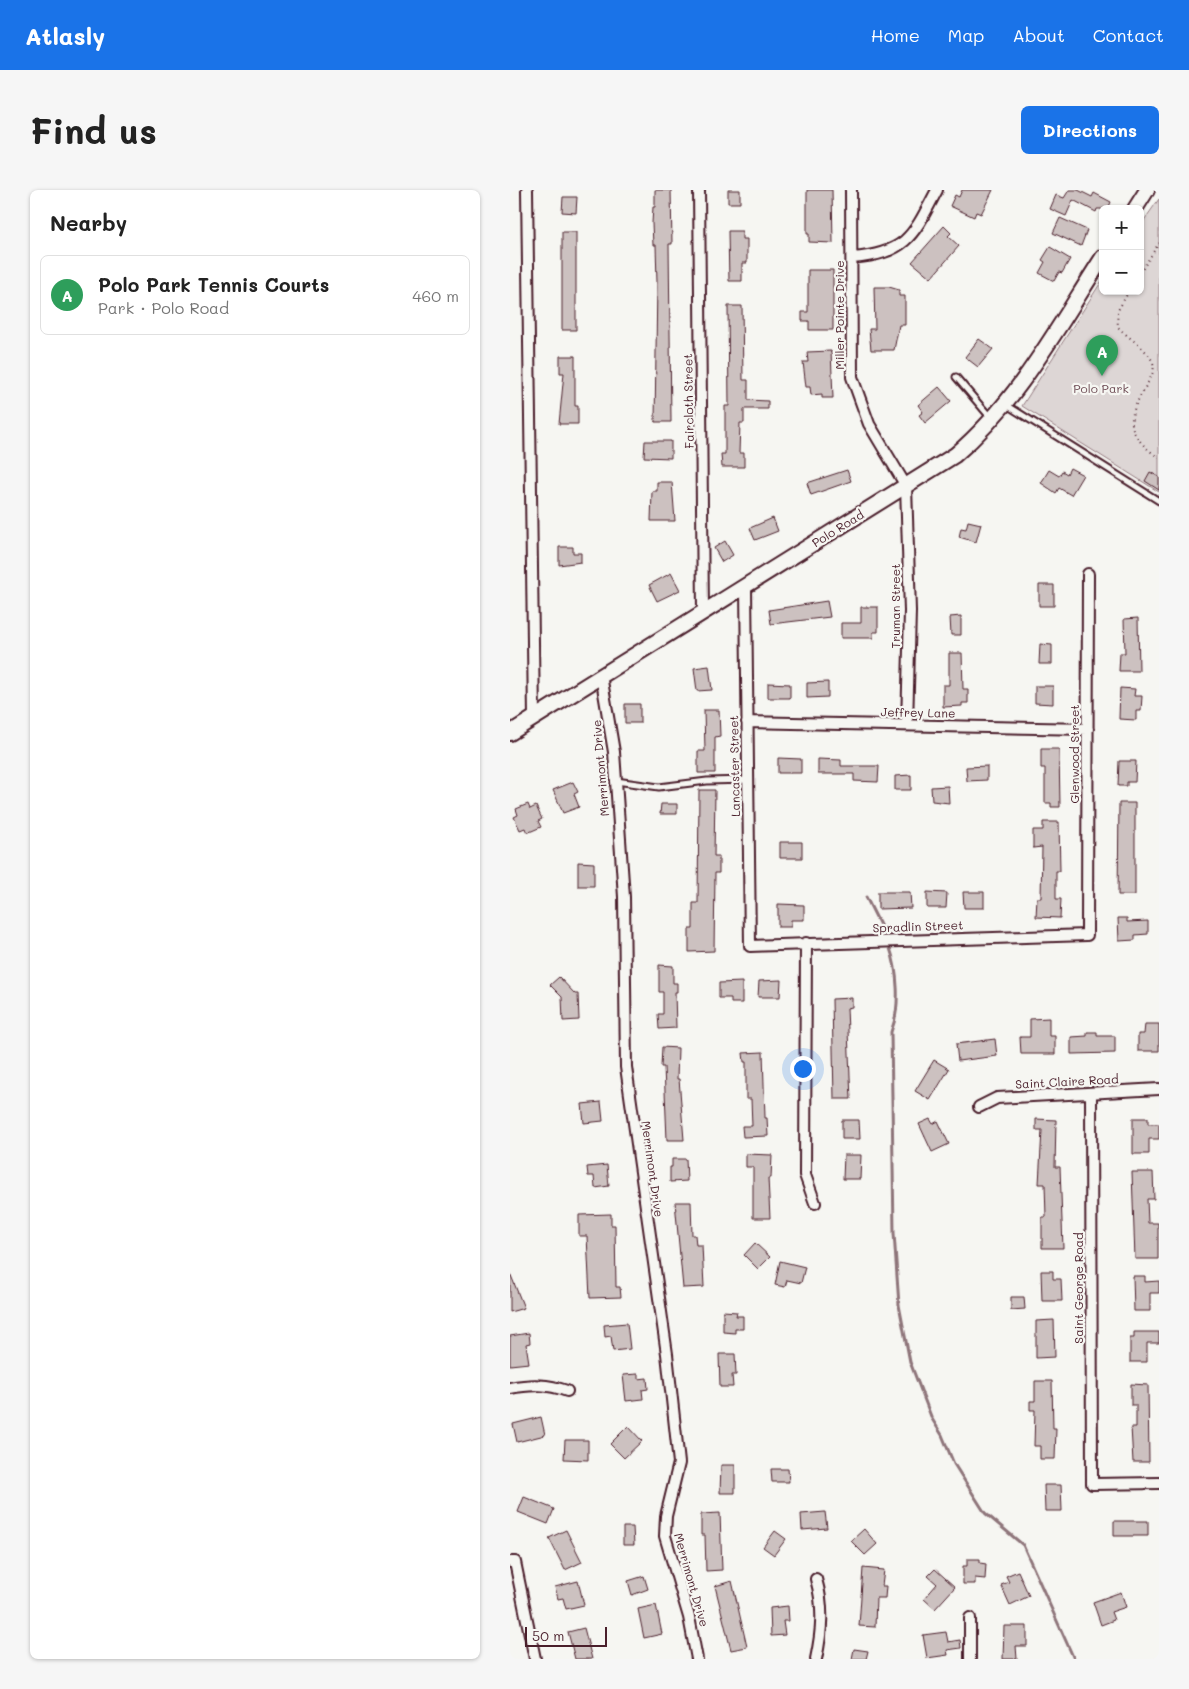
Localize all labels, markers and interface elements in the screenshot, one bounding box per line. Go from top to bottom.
text: Atlasly [25,20,105,51]
text: Home [871,23,920,47]
text: Map [948,23,984,47]
text: About [1012,23,1065,47]
text: Contact [1093,23,1164,47]
button: Directions [1021,106,1159,154]
text: Find us [30,107,157,153]
map controls [1099,205,1144,295]
button: + [1099,205,1144,250]
text: Nearby [50,209,127,236]
button: − [1099,250,1144,295]
street label: Miller Pointe Drive [831,260,847,370]
text: Polo Park Tennis Courts [98,272,329,297]
text: A [61,285,73,306]
text: 460 m [412,285,459,306]
text: Park · Polo Road [98,297,229,318]
pin: A [1086,335,1118,376]
street label: Faircloth Street [679,353,697,449]
park label: Polo Park [1073,380,1129,396]
street label: Polo Road [809,506,867,550]
street label: Truman Street [887,564,903,649]
street label: Jeffrey Lane [880,703,956,721]
street label: Glenwood Street [1066,704,1082,804]
street label: Lancaster Street [725,715,743,817]
street label: Merrimont Drive [588,719,612,817]
street label: Spradlin Street [872,916,964,936]
your location [790,1056,816,1082]
street label: Saint Claire Road [1015,1070,1119,1092]
street label: Merrimont Drive [638,1120,668,1218]
street label: Saint George Road [1070,1232,1086,1344]
street label: Merrimont Drive [671,1531,713,1628]
scale bar [525,1624,608,1647]
text: 50 m [532,1626,564,1645]

